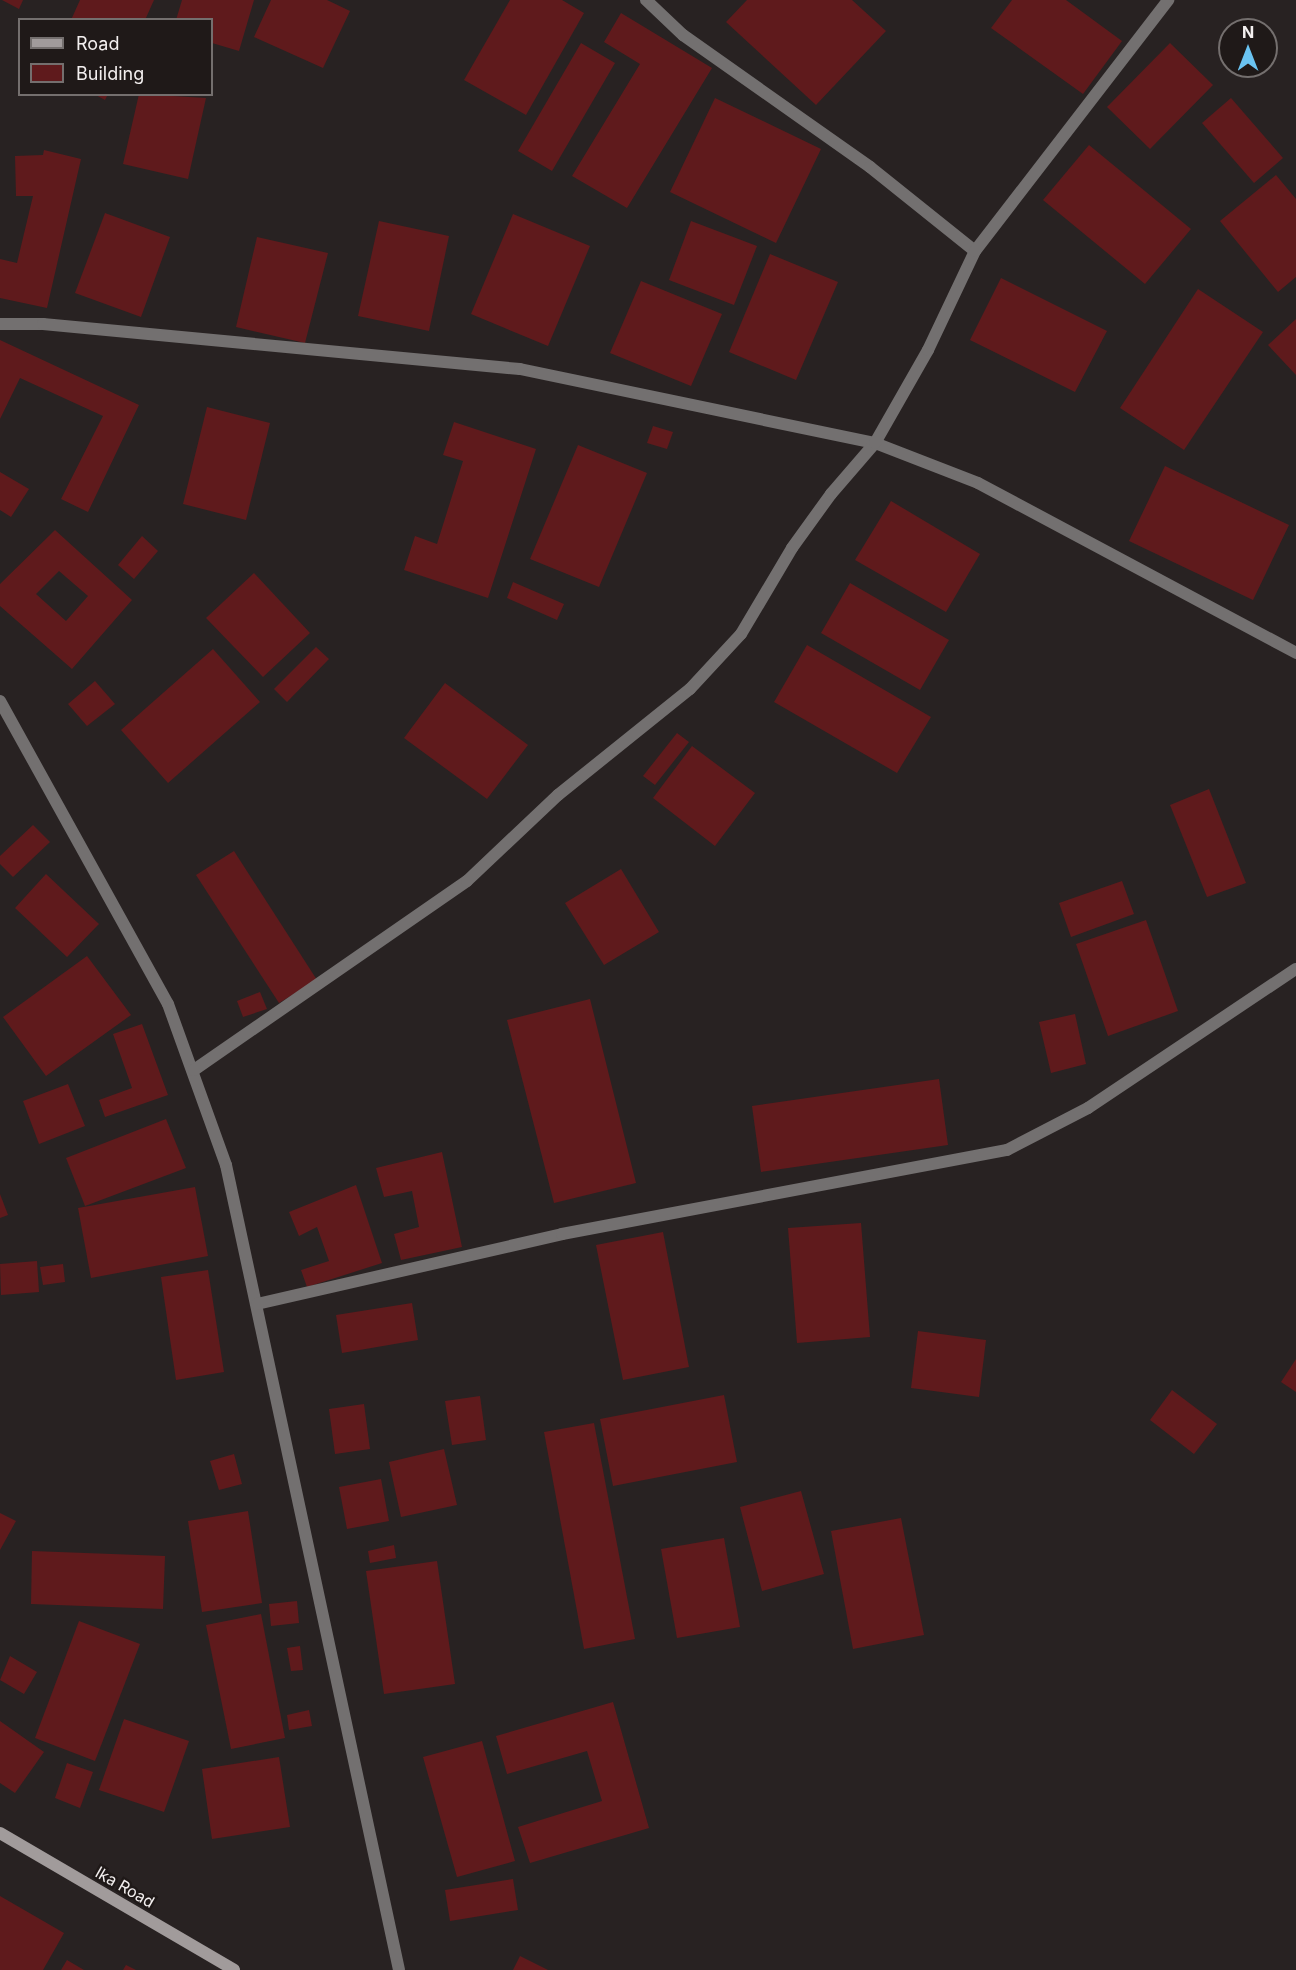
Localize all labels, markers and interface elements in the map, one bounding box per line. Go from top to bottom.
legend [18,18,213,96]
north arrow [1218,18,1278,78]
text: N [1242,22,1254,42]
text: Road [76,33,119,54]
text: Building [76,63,144,84]
street label: Ika Road [92,1862,158,1912]

